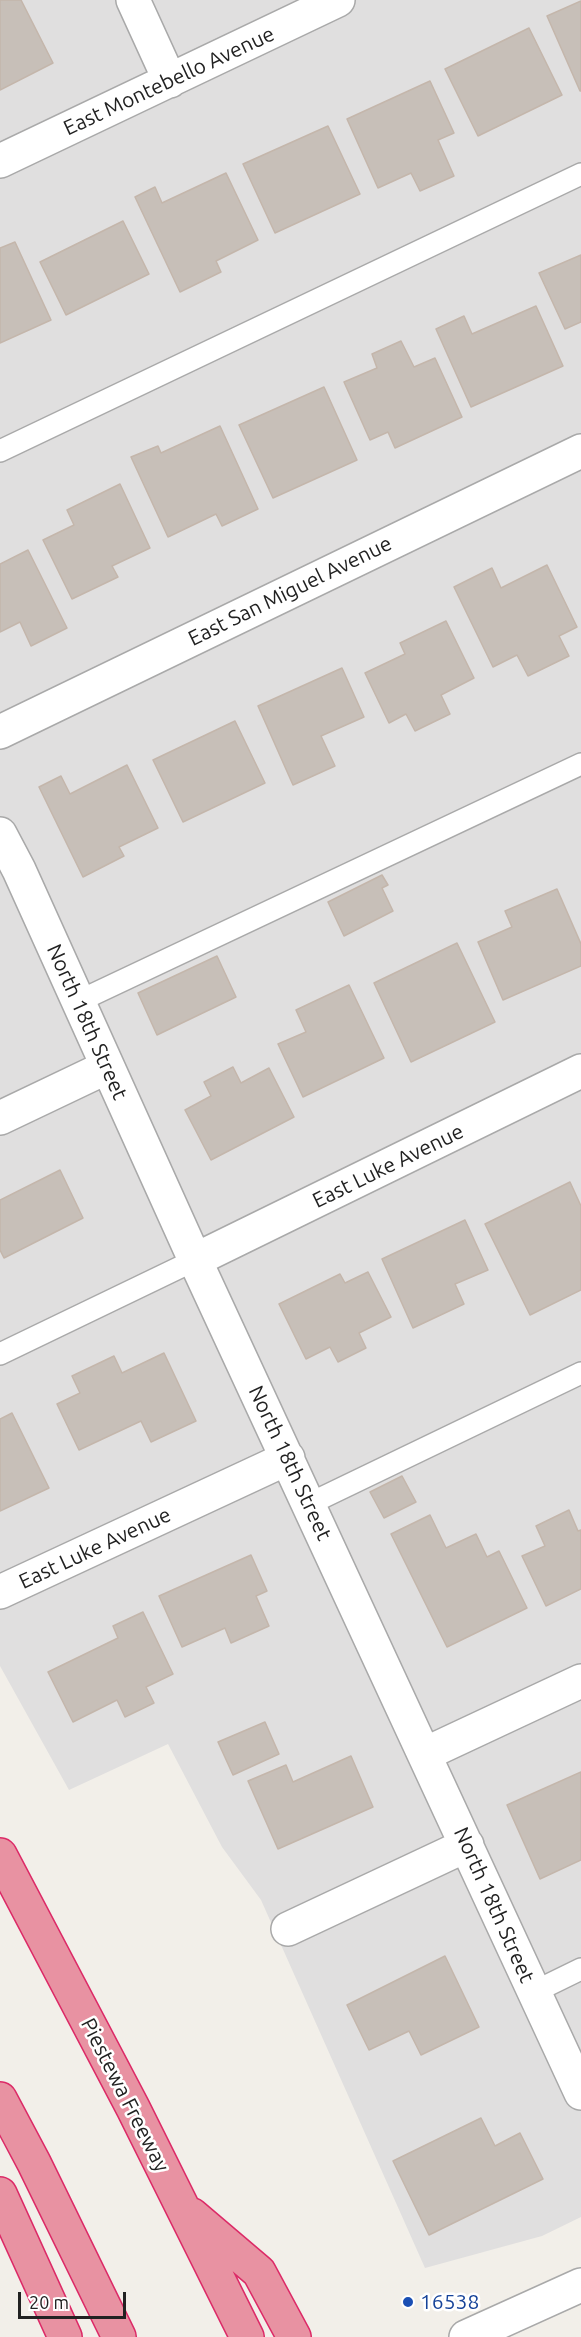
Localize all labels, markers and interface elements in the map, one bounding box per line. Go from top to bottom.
street label: East Montebello Avenue [60,21,278,141]
street label: East San Miguel Avenue [184,531,396,651]
street label: North 18th Street [41,940,133,1104]
street label: East Luke Avenue [308,1119,468,1213]
street label: North 18th Street [243,1382,337,1544]
street label: East Luke Avenue [15,1502,175,1594]
street label: North 18th Street [448,1823,540,1987]
street label: Piestewa Freeway [75,2014,175,2176]
scale bar [21,2280,129,2318]
place label: 16538 [420,2289,479,2315]
text: 20 m [29,2292,69,2312]
marker: 16538 [401,2295,415,2309]

